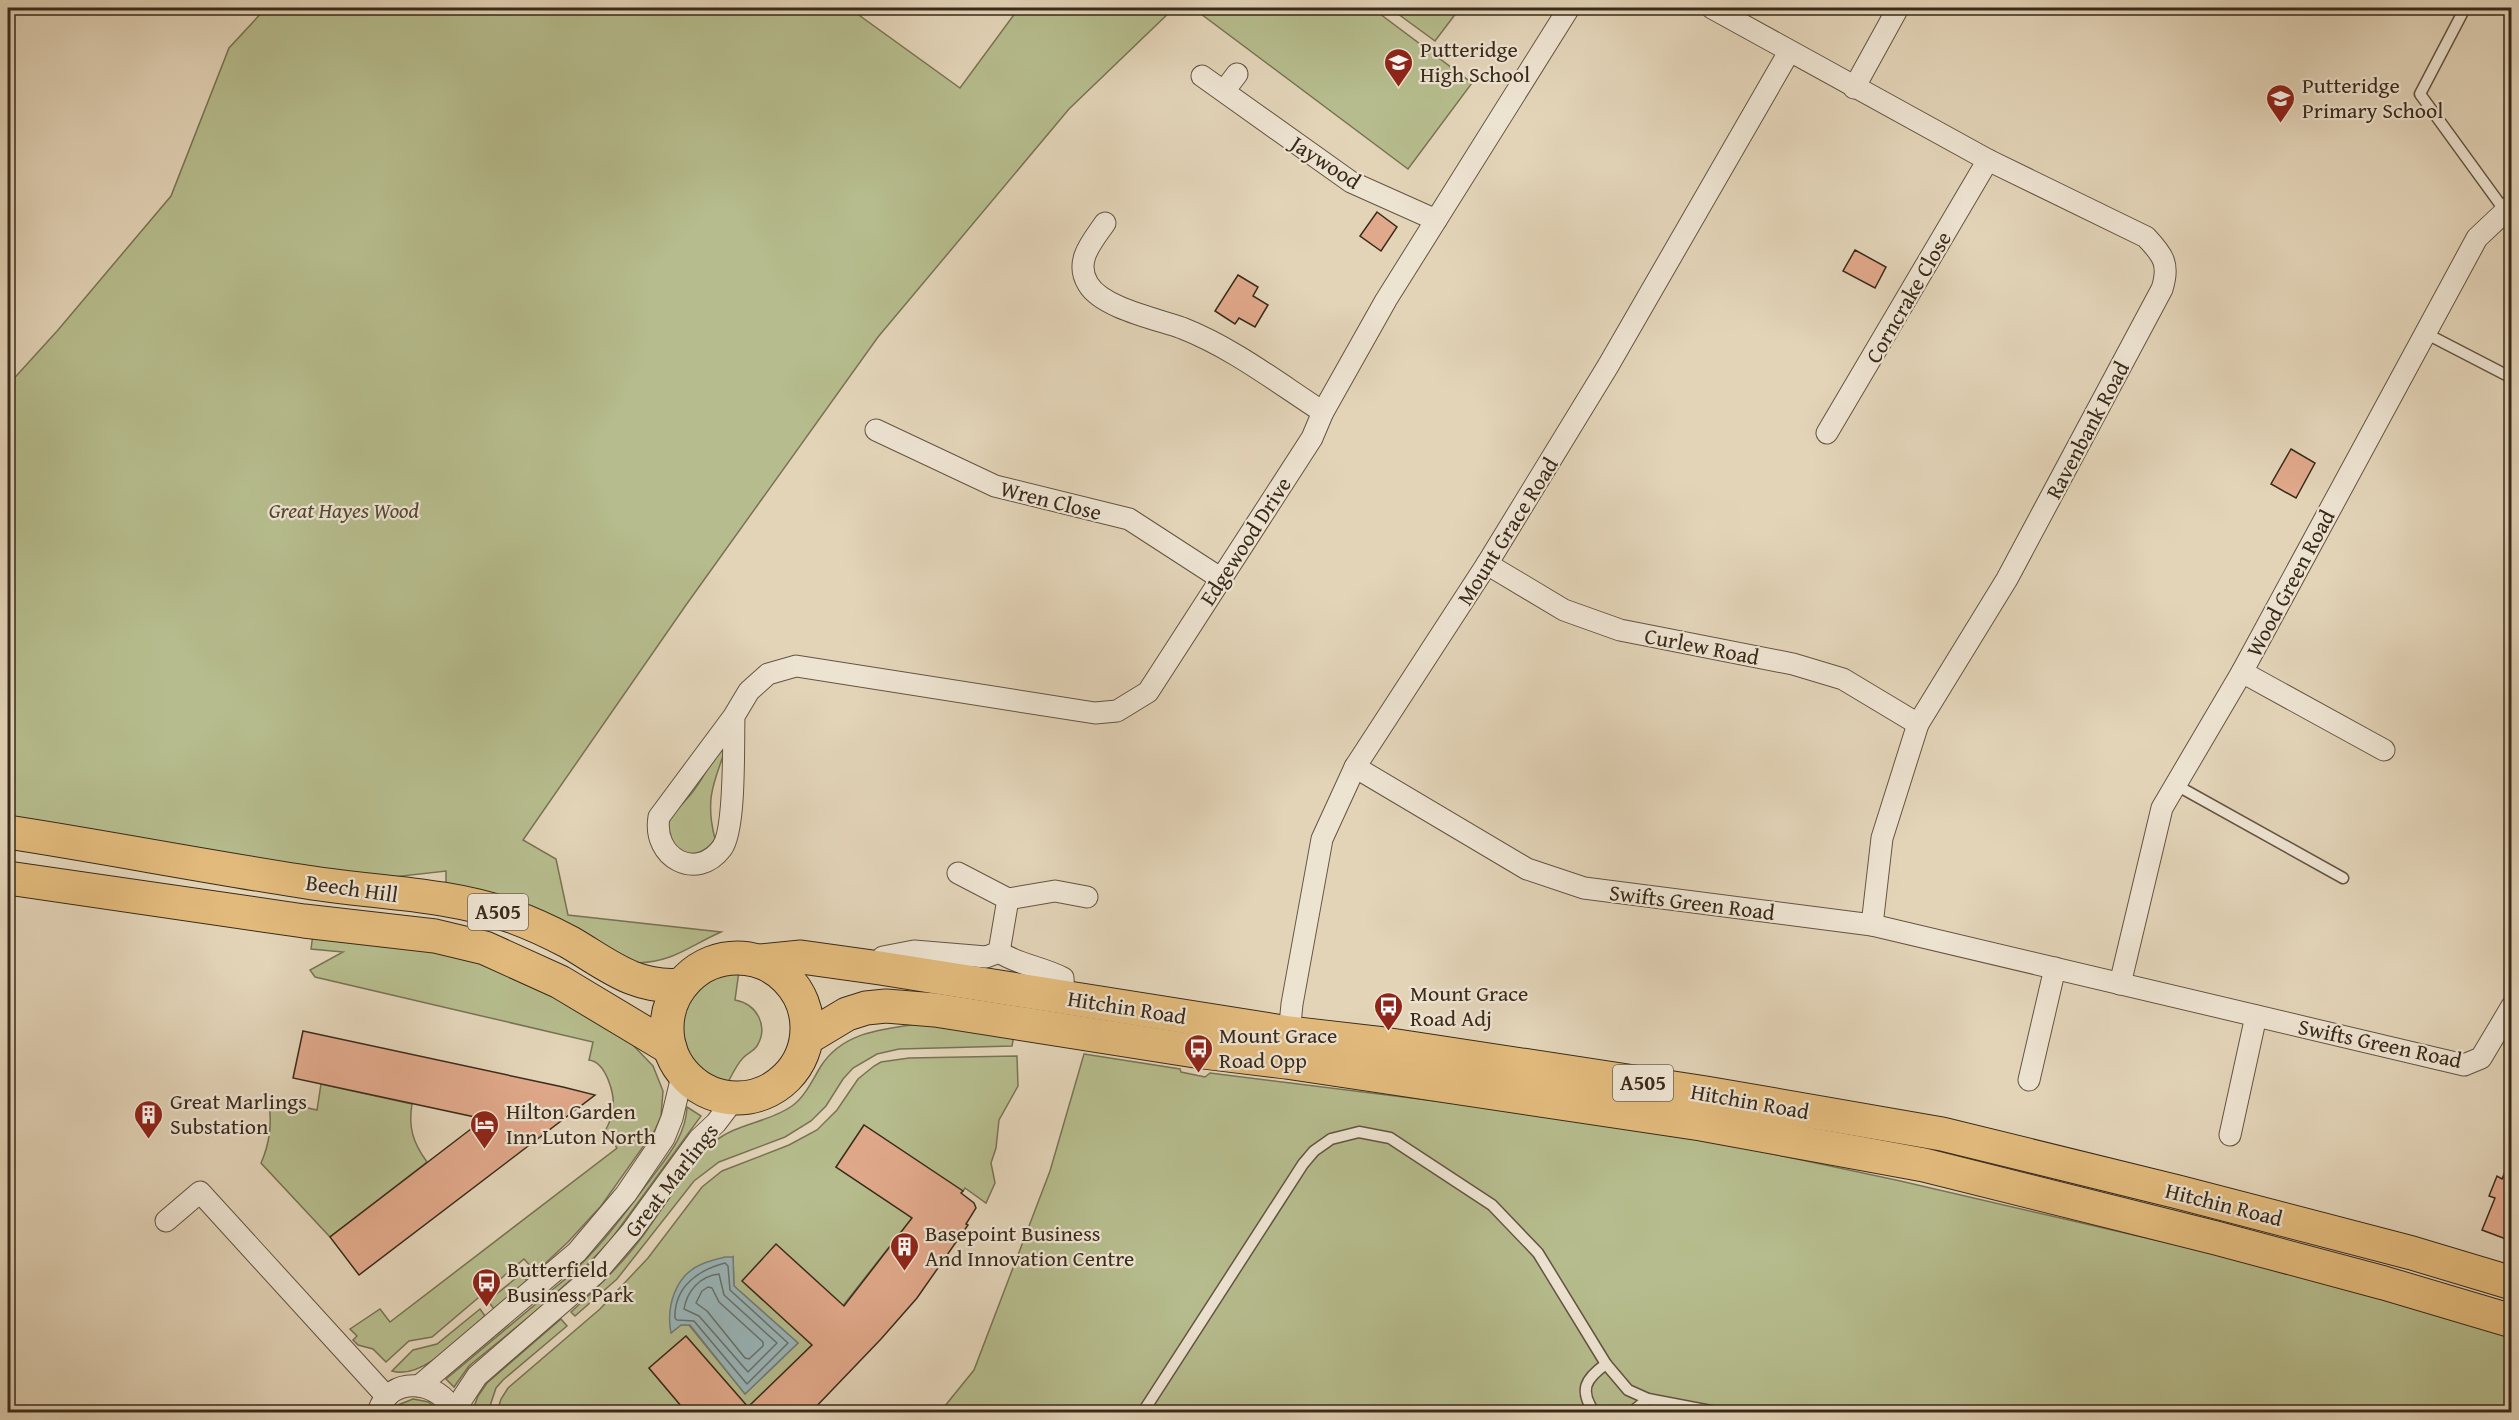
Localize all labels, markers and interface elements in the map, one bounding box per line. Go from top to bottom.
place label: Putteridge High School [1420,33,1530,90]
school or university icon: Putteridge High School [1383,46,1415,88]
place label: Putteridge Primary School [2302,69,2443,126]
school or university icon: Putteridge Primary School [2265,82,2297,124]
street label: Jaywood [1282,126,1368,197]
street label: Corncrake Close [1857,225,1959,369]
street label: Ravenbank Road [2037,355,2137,505]
street label: Mount Grace Road [1449,451,1566,611]
street label: Edgewood Drive [1191,470,1299,612]
street label: Wren Close [997,472,1105,528]
park label: Great Hayes Wood [269,494,420,526]
street label: Wood Green Road [2238,504,2342,662]
street label: Curlew Road [1642,619,1762,673]
street label: Beech Hill [304,866,400,910]
street label: Swifts Green Road [1607,876,1777,928]
road number: A505 [468,894,528,930]
place label: Mount Grace Road Adj [1410,977,1528,1034]
street label: Hitchin Road [1065,982,1189,1032]
bus stop icon: Mount Grace Road Adj [1373,990,1405,1032]
street label: Swifts Green Road [2295,1010,2465,1076]
place label: Mount Grace Road Opp [1219,1019,1337,1076]
bus stop icon: Mount Grace Road Opp [1182,1032,1214,1074]
road number: A505 [1613,1065,1673,1101]
street label: Hitchin Road [1688,1075,1812,1127]
place label: Great Marlings Substation [170,1085,307,1142]
place label: Hilton Garden Inn Luton North [506,1095,657,1152]
building icon: Great Marlings Substation [133,1098,165,1140]
hotel icon: Hilton Garden Inn Luton North [469,1108,501,1150]
street label: Great Marlings [616,1116,726,1244]
street label: Hitchin Road [2162,1174,2286,1234]
place label: Basepoint Business And Innovation Centre [925,1217,1134,1274]
building icon: Basepoint Business And Innovation Centre [888,1230,920,1272]
place label: Butterfield Business Park [507,1253,635,1310]
bus stop icon: Butterfield Business Park [470,1266,502,1308]

